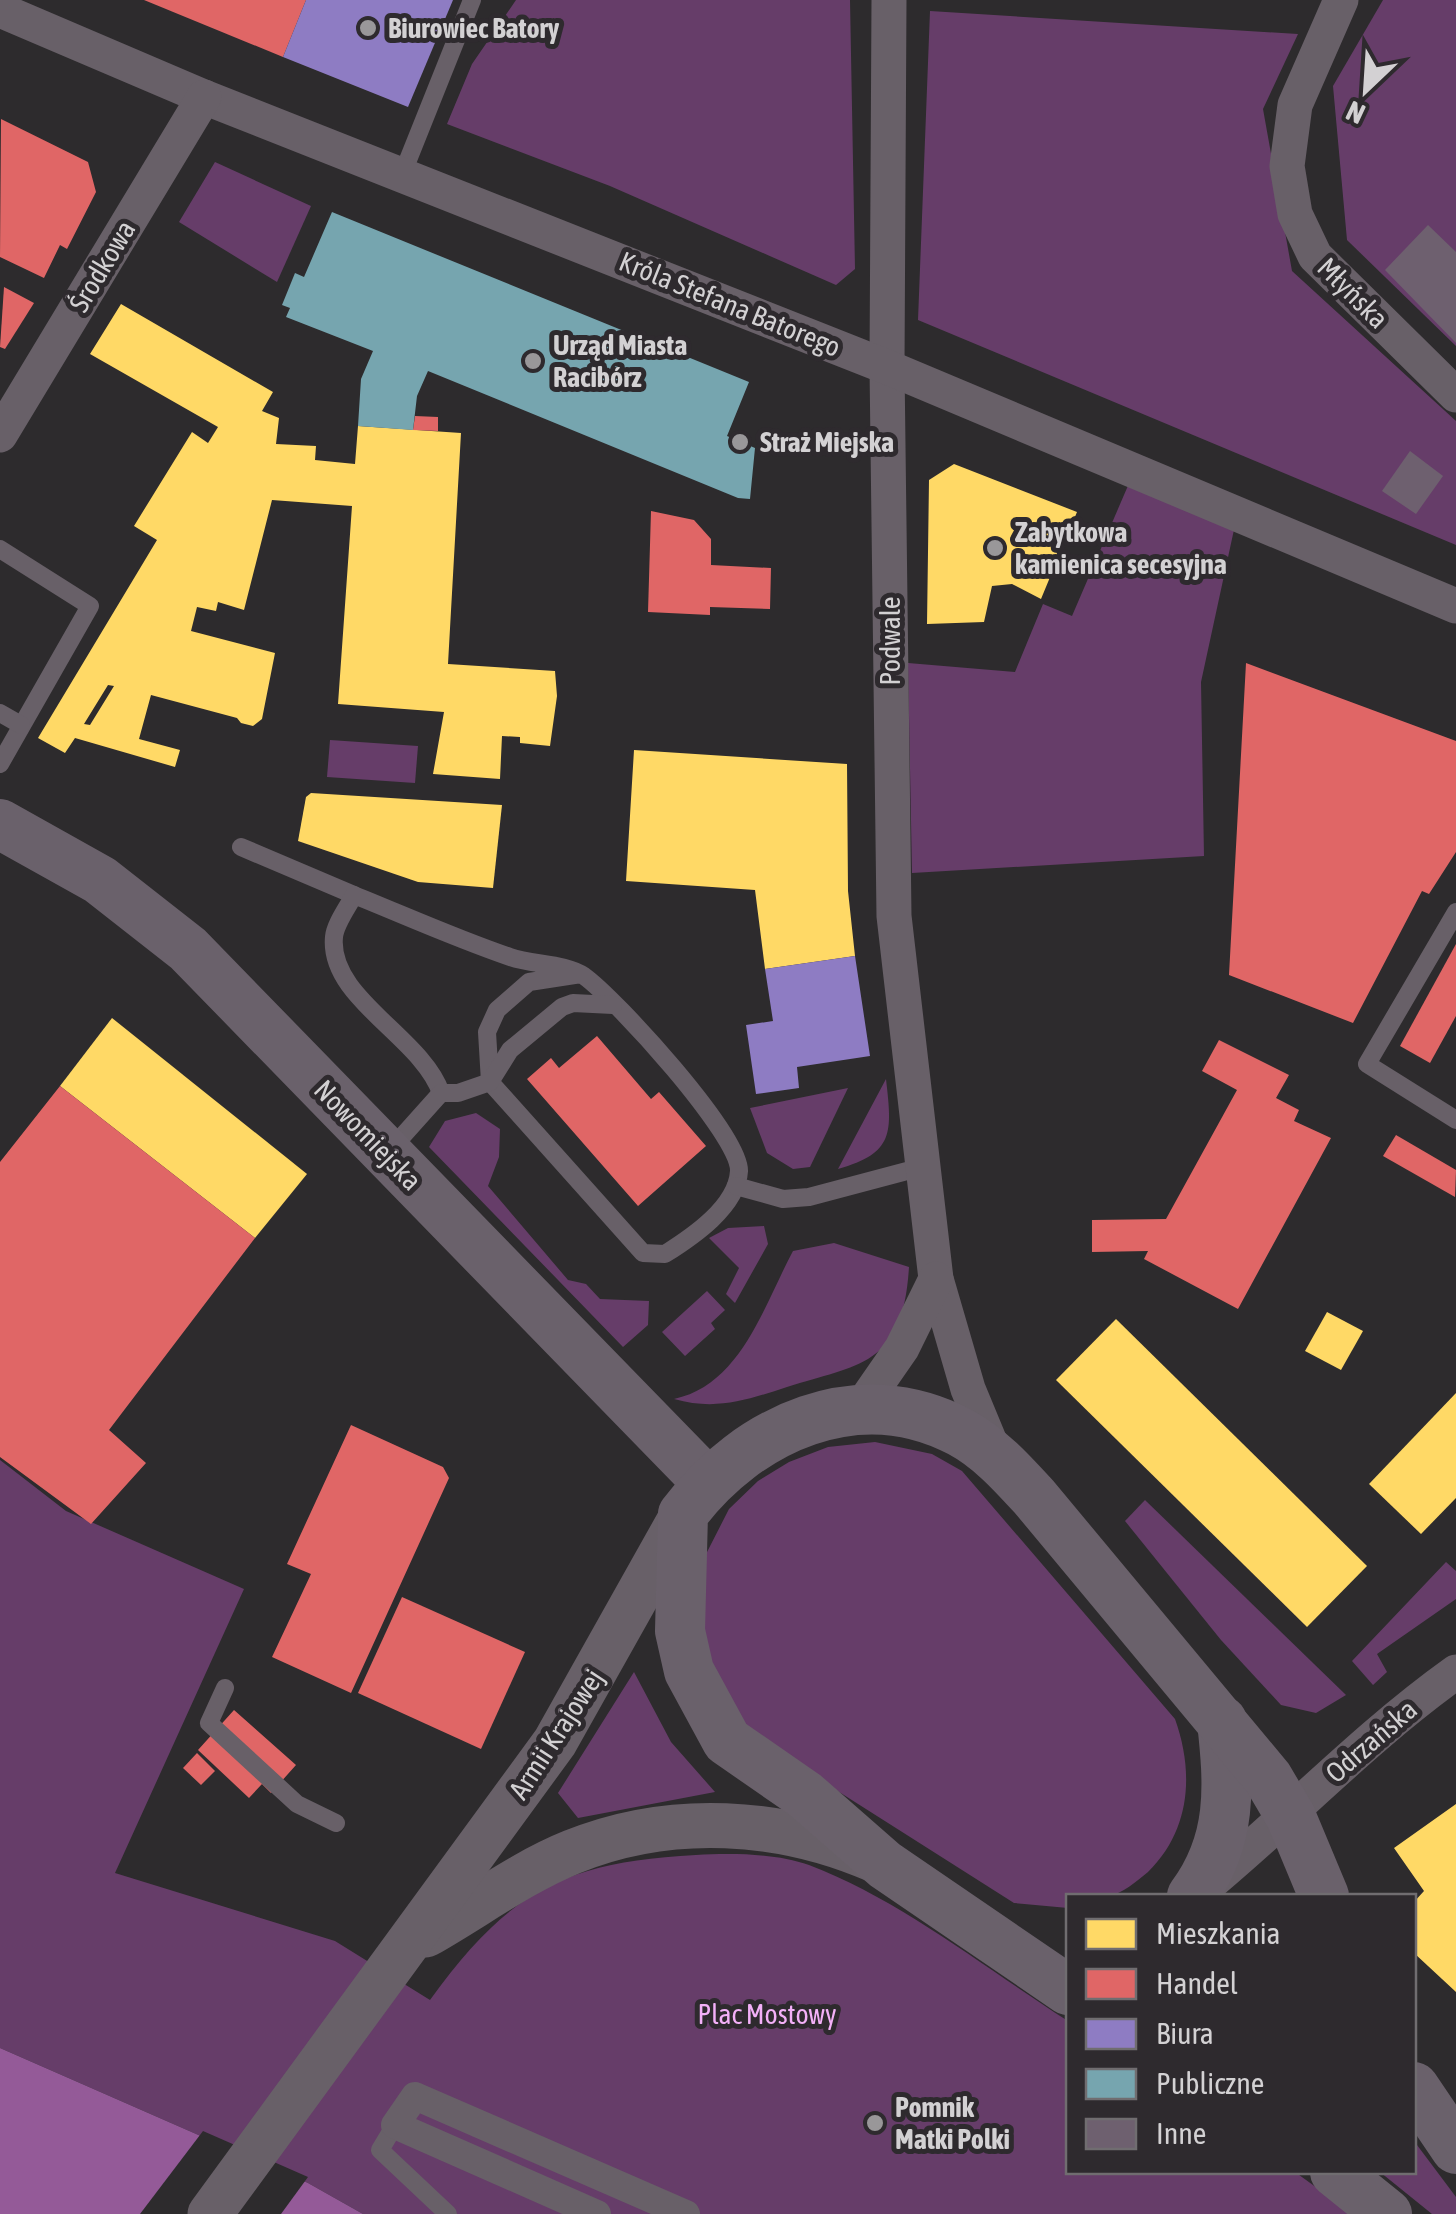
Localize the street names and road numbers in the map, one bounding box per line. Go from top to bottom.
street label: Środkowa [62,215,142,317]
street label: Króla Stefana Batorego [615,245,845,363]
street label: Młyńska [1311,251,1395,335]
street label: Podwale [874,596,906,686]
street label: Nowomiejska [308,1074,428,1196]
street label: Armii Krajowej [502,1663,610,1805]
street label: Odrzańska [1319,1693,1423,1789]

